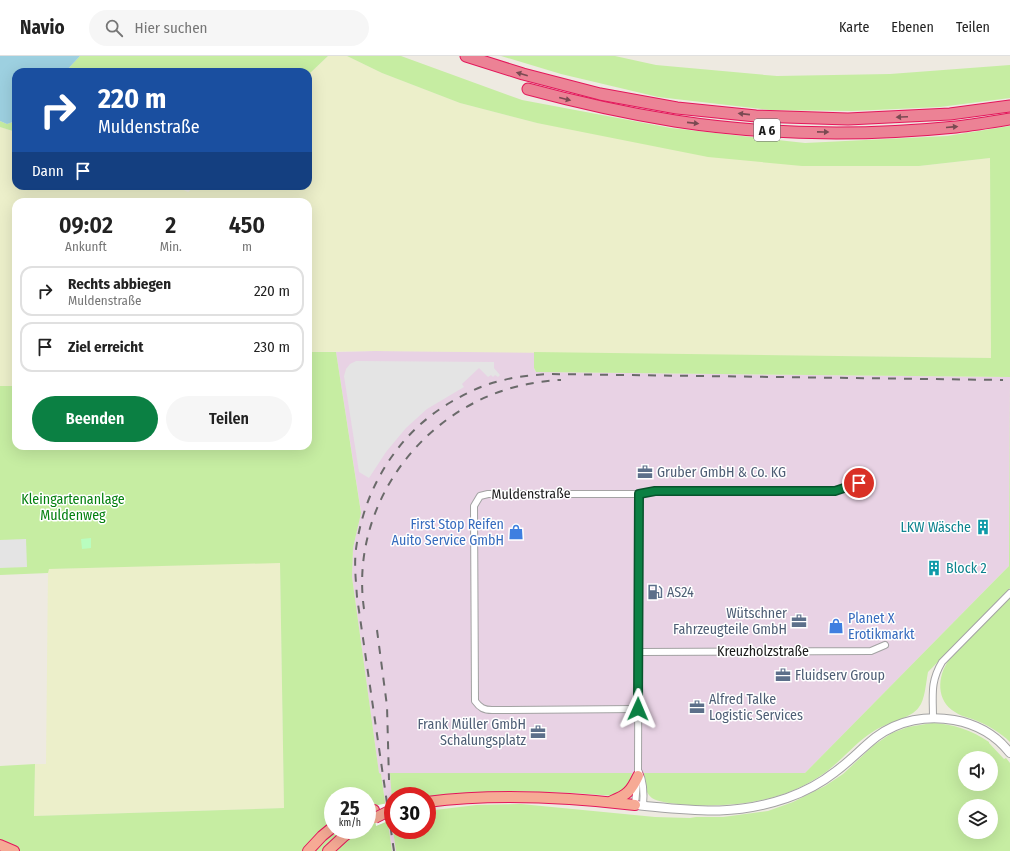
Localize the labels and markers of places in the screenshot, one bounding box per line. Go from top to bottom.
office icon: Gruber GmbH & Co. KG [636,463,654,481]
place label: Gruber GmbH & Co. KG [657,464,786,481]
pin [842,466,876,500]
place label: First Stop Reifen Auito Service GmbH [392,516,504,549]
building icon: LKW Wäsche [974,518,992,536]
place label: LKW Wäsche [901,519,971,536]
shop icon: First Stop Reifen Auito Service GmbH [507,523,525,541]
building icon: Block 2 [925,559,943,577]
place label: Block 2 [946,560,987,577]
fuel station icon: AS24 [646,583,664,601]
place label: AS24 [667,584,694,601]
place label: Wütschner Fahrzeugteile GmbH [673,605,787,638]
place label: Planet X Erotikmarkt [848,610,915,643]
office icon: Wütschner Fahrzeugteile GmbH [790,612,808,630]
shop icon: Planet X Erotikmarkt [827,617,845,635]
office icon: Fluidserv Group [774,666,792,684]
place label: Fluidserv Group [795,667,885,684]
place label: Alfred Talke Logistic Services [709,691,803,724]
office icon: Alfred Talke Logistic Services [688,698,706,716]
place label: Frank Müller GmbH Schalungsplatz [417,716,526,749]
office icon: Frank Müller GmbH Schalungsplatz [529,723,547,741]

